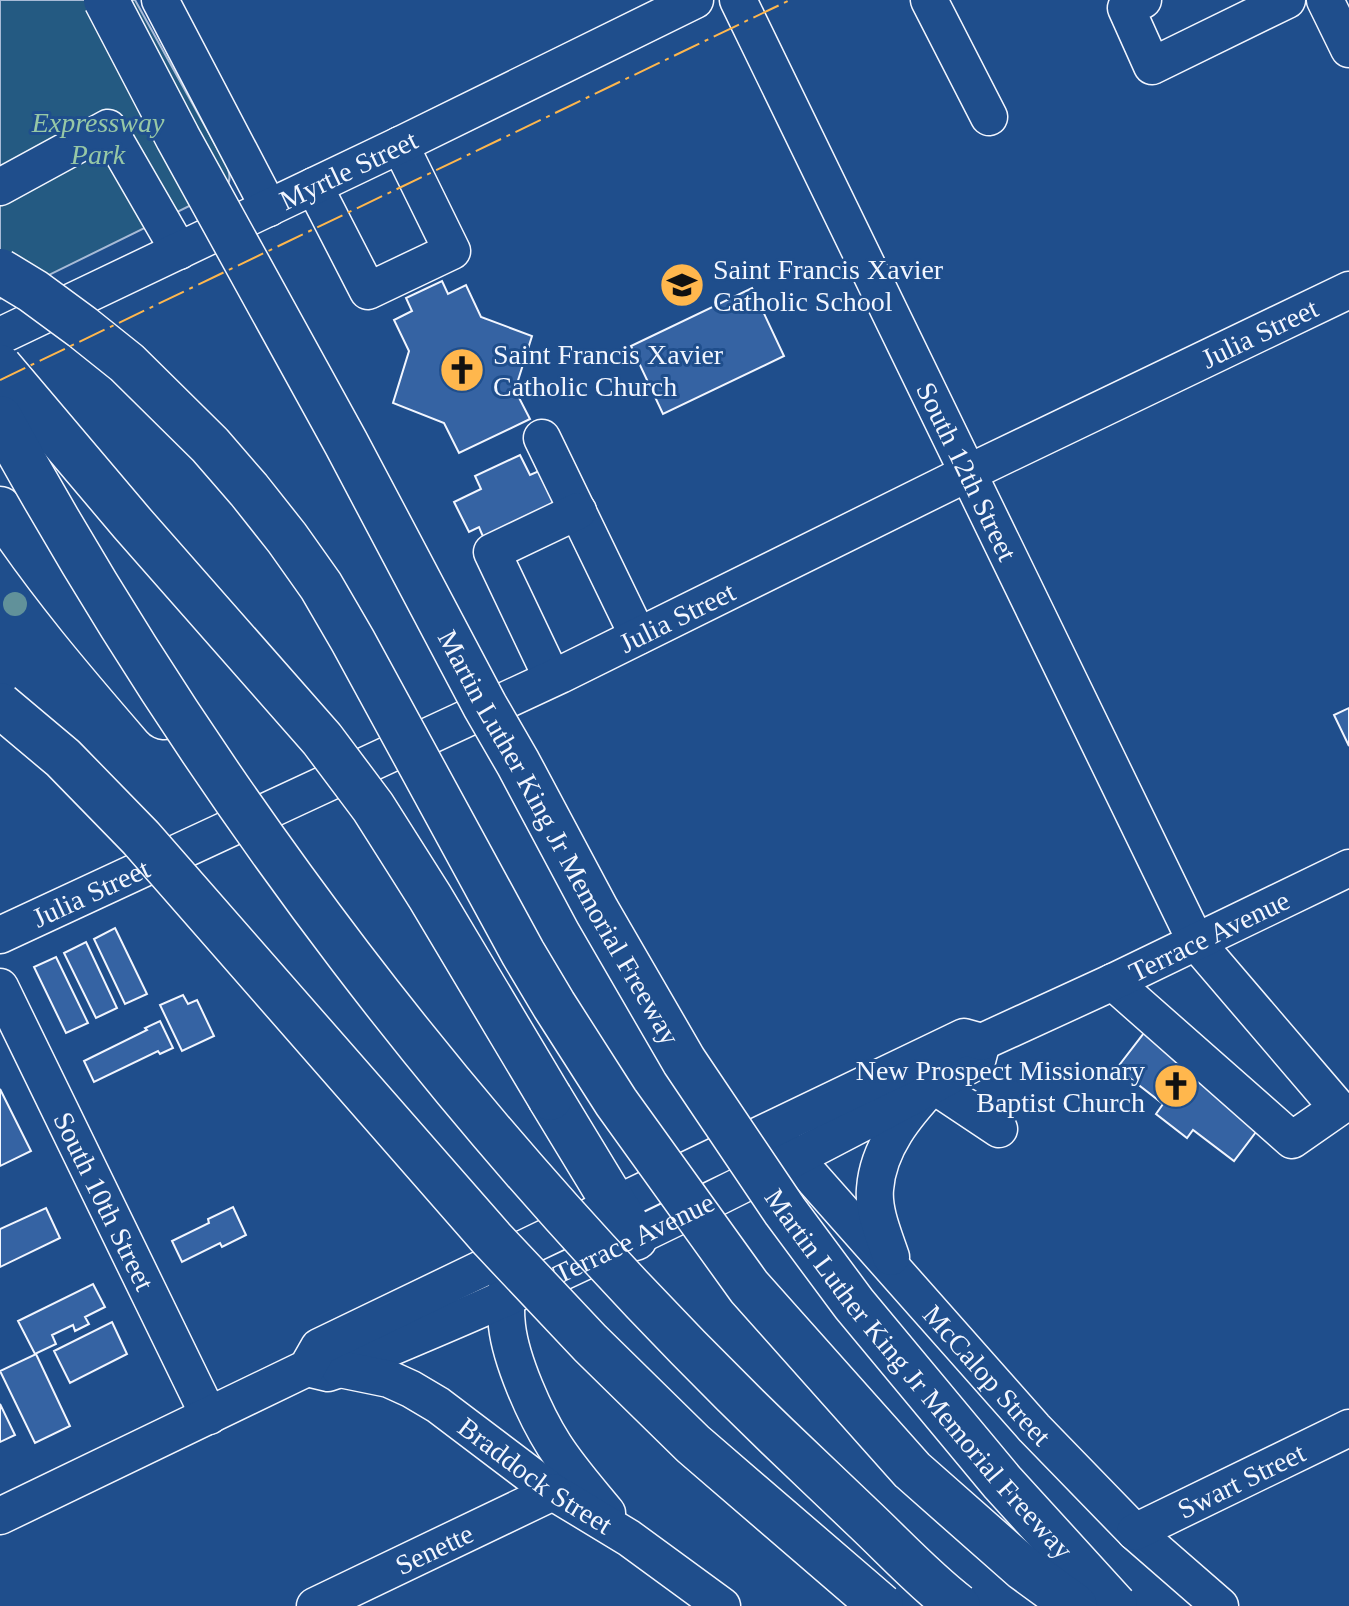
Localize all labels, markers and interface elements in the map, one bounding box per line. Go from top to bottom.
park label: Expressway Park [31,107,165,170]
street label: Myrtle Street [275,123,422,216]
place label: Saint Francis Xavier Catholic School [713,254,944,317]
school or university icon: Saint Francis Xavier Catholic School [658,261,706,309]
street label: Julia Street [1196,292,1323,374]
place label: Saint Francis Xavier Catholic Church [493,339,724,402]
church icon: Saint Francis Xavier Catholic Church [438,346,486,394]
street label: South 12th Street [911,377,1024,566]
street label: Julia Street [614,575,740,659]
street label: Martin Luther King Jr Memorial Freeway [432,625,686,1050]
street label: Julia Street [27,852,154,933]
street label: Terrace Avenue [1124,884,1294,987]
place label: New Prospect Missionary Baptist Church [856,1055,1145,1118]
church icon: New Prospect Missionary Baptist Church [1152,1062,1200,1110]
street label: South 10th Street [48,1107,161,1295]
street label: Martin Luther King Jr Memorial Freeway [759,1183,1079,1565]
street label: Terrace Avenue [549,1186,719,1289]
street label: McCalop Street [917,1299,1058,1452]
street label: Braddock Street [452,1411,618,1540]
street label: Swart Street [1172,1436,1310,1524]
street label: Senette [390,1517,478,1581]

